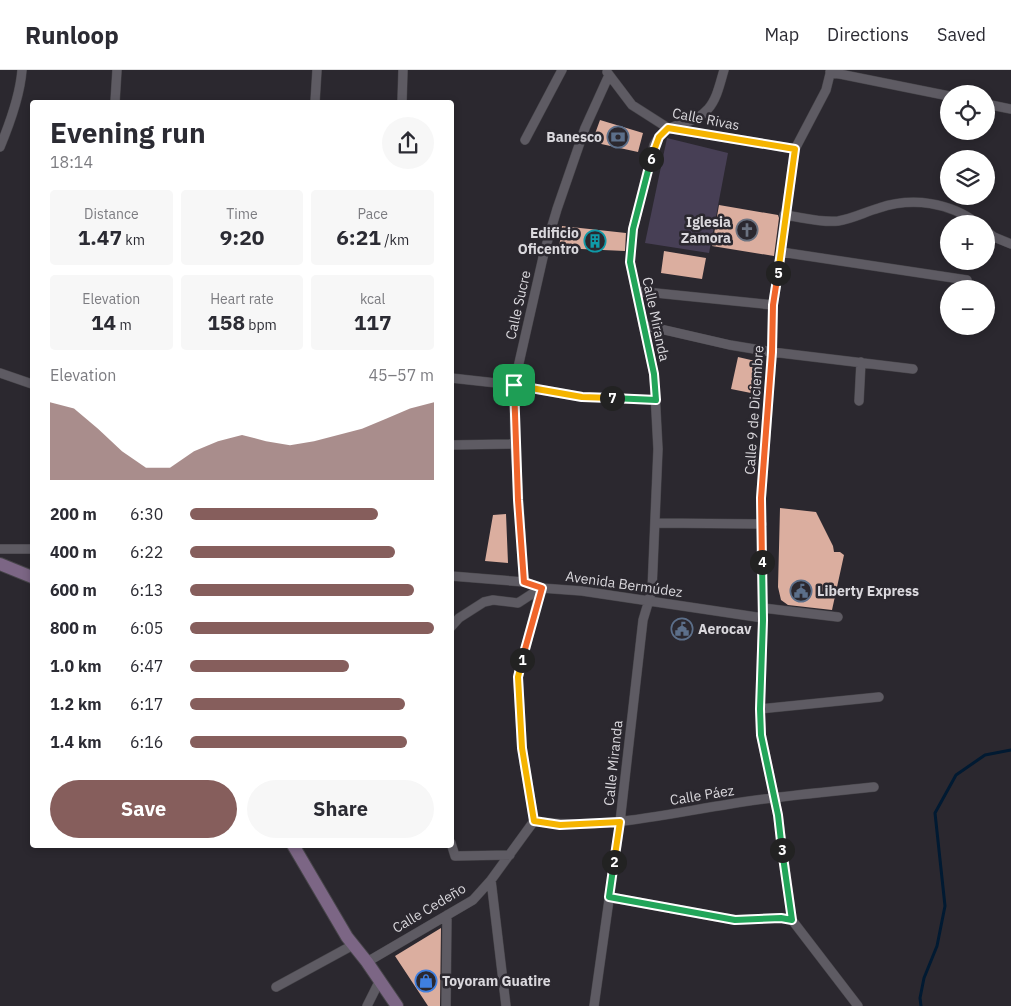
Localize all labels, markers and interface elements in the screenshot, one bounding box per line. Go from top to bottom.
text: Runloop [25,19,119,51]
text: Map [764,23,799,46]
text: Directions [827,23,909,46]
text: Saved [937,23,986,46]
map controls [940,85,995,335]
button: locate [940,85,995,140]
street label: Calle Rivas [671,104,741,134]
text: Evening run [50,114,206,151]
button: share [382,117,434,169]
bank icon: Banesco [606,125,630,149]
place label: Banesco [546,128,602,146]
pin: 6 [638,146,664,172]
text: 6 [647,150,656,168]
button: layers [940,150,995,205]
text: 18:14 [50,152,93,172]
text: Distance [84,205,139,223]
text: Time [226,205,258,223]
text: Pace [357,205,388,223]
place label: Iglesia Zamora [681,213,731,247]
button: + [940,215,995,270]
church icon: Iglesia Zamora [735,218,759,242]
text: 1.47 [78,223,122,251]
text: 9:20 [220,223,264,251]
text: 6:21 [336,223,381,251]
place label: Edificio Oficentro [518,224,579,258]
building icon: Edificio Oficentro [583,229,607,253]
text: km [122,231,145,249]
text: /km [381,231,409,249]
pin: 5 [766,260,790,286]
text: 5 [774,264,783,282]
street label: Calle Sucre [501,268,535,341]
street label: Calle Miranda [638,275,674,363]
button: − [940,280,995,335]
text: Elevation [82,290,140,308]
text: Heart rate [210,290,274,308]
text: kcal [360,290,385,308]
text: 14 [91,308,116,336]
text: 158 [207,308,245,336]
text: 117 [354,308,392,336]
text: m [116,316,132,334]
text: bpm [245,316,277,334]
street label: Calle 9 de Diciembre [740,344,768,475]
pin [493,364,535,406]
text: Elevation [50,365,116,385]
text: 45–57 m [368,365,434,385]
icon: arrive [500,371,528,399]
pin: 7 [600,386,624,410]
text: 7 [608,389,617,407]
text: 200 m [50,504,97,524]
text: 6:30 [130,504,163,524]
text: 400 m [50,542,97,562]
text: 6:22 [130,542,163,562]
pin: 4 [750,550,774,574]
text: 4 [758,553,767,571]
street label: Avenida Bermúdez [564,567,684,601]
public building icon: Liberty Express [789,579,813,603]
text: 600 m [50,580,97,600]
text: 6:13 [130,580,163,600]
place label: Liberty Express [817,582,919,600]
public building icon: Aerocav [670,617,694,641]
text: 800 m [50,618,97,638]
text: 6:05 [130,618,163,638]
place label: Aerocav [698,620,752,638]
pin: 1 [510,648,534,672]
text: 1 [518,651,527,669]
text: 1.0 km [50,656,101,676]
text: 6:47 [130,656,163,676]
text: 1.2 km [50,694,101,714]
text: 6:17 [130,694,163,714]
street label: Calle Miranda [600,719,626,807]
text: 1.4 km [50,732,101,752]
text: 6:16 [130,732,163,752]
button: Save [50,780,237,838]
button: Share [247,780,434,838]
street label: Calle Páez [669,781,736,809]
pin: 3 [770,838,794,862]
text: 3 [778,841,787,859]
pin: 2 [602,850,626,874]
text: 2 [610,853,619,871]
street label: Calle Cedeño [389,879,469,937]
shop icon: Toyoram Guatire [414,969,438,993]
place label: Toyoram Guatire [442,972,551,990]

